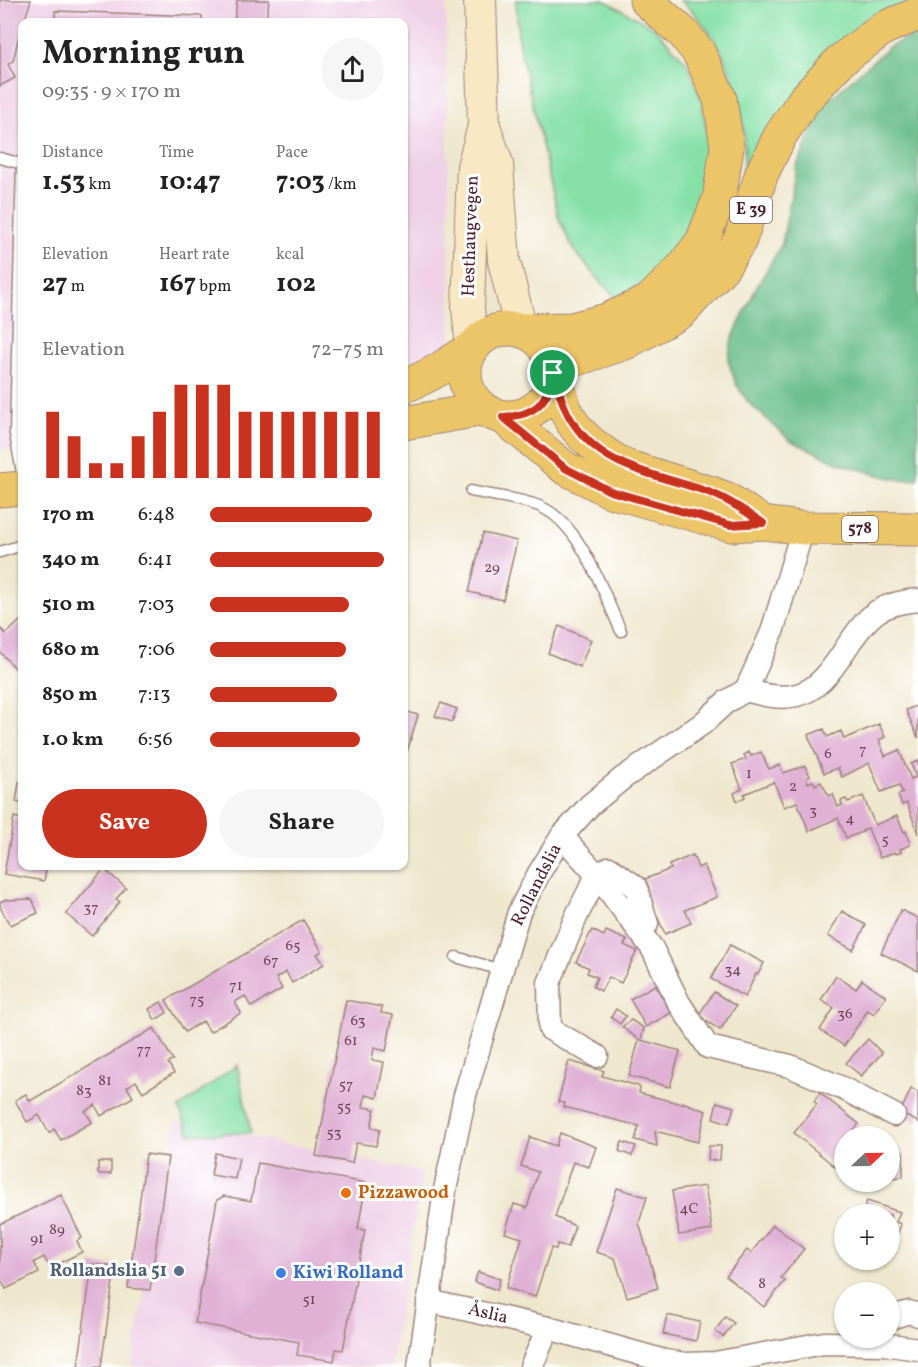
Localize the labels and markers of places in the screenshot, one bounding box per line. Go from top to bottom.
pin [527,347,578,398]
place label: Pizzawood [358,1181,449,1206]
marker: Pizzawood [339,1186,353,1200]
place label: Rollandslia 51 [50,1259,167,1284]
place label: Kiwi Rolland [293,1261,404,1286]
marker: Rollandslia 51 [172,1264,186,1278]
marker: Kiwi Rolland [274,1266,288,1280]

